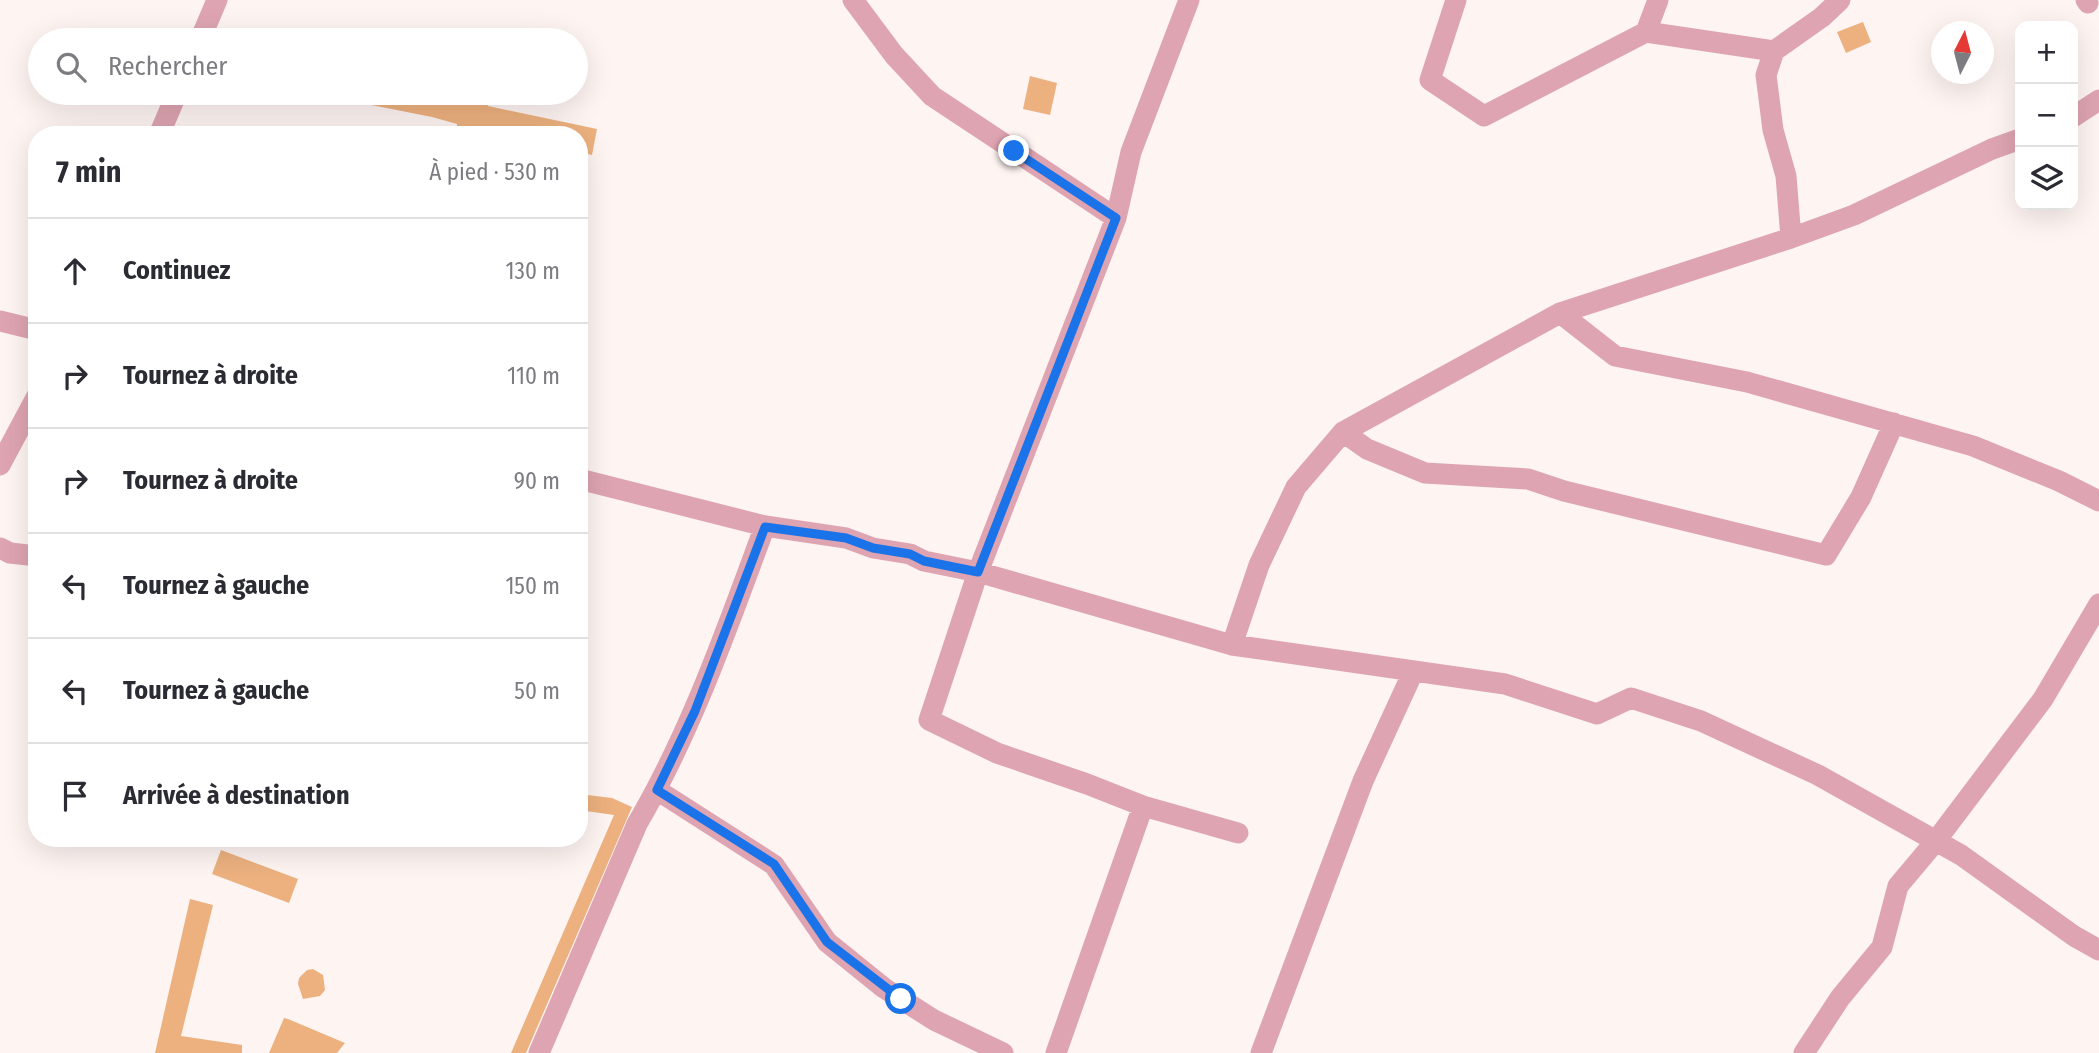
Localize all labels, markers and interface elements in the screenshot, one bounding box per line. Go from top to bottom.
north arrow [1931,21,1994,84]
map controls [2015,21,2078,210]
button: + [2015,21,2078,84]
search box [28,28,588,105]
icon: search [52,48,90,86]
text: Rechercher [108,51,227,82]
button: − [2015,84,2078,147]
route end [998,135,1029,166]
button: layers [2015,147,2078,210]
text: 7 min [56,154,121,190]
text: À pied · 530 m [429,158,560,186]
icon: ahead [56,252,94,290]
text: Continuez [123,255,230,286]
text: 130 m [506,257,560,285]
icon: right [56,357,94,395]
text: Tournez à droite [123,360,298,391]
text: 110 m [507,362,560,390]
icon: right [56,462,94,500]
text: Tournez à droite [123,465,298,496]
text: 90 m [514,467,560,495]
icon: left [56,567,94,605]
text: Tournez à gauche [123,570,309,601]
text: 150 m [505,572,560,600]
icon: left [56,672,94,710]
text: Tournez à gauche [123,675,309,706]
text: 50 m [514,677,560,705]
icon: arrive [56,777,94,815]
text: Arrivée à destination [123,780,350,811]
route start [885,983,916,1014]

